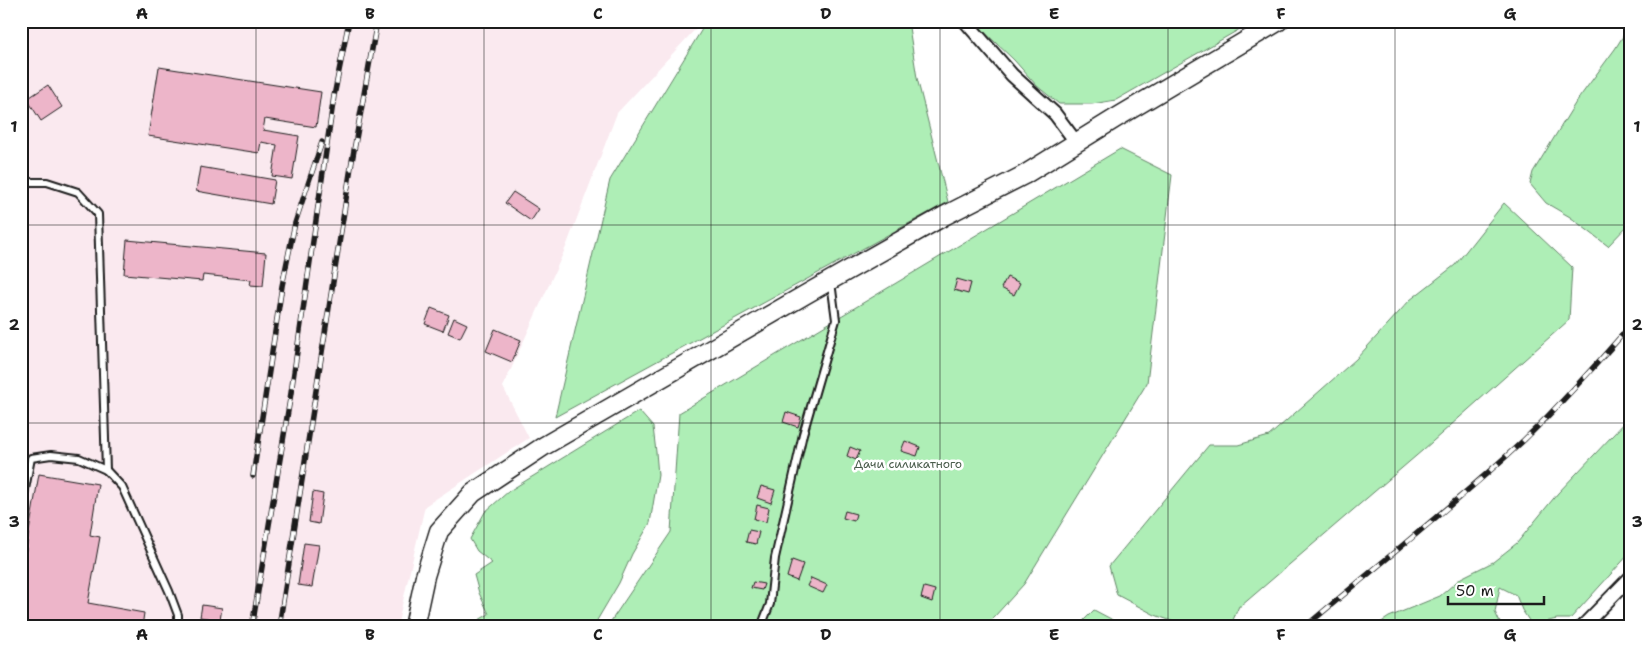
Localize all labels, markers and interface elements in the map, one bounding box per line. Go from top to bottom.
text: A [136,3,148,24]
text: B [365,3,375,24]
text: C [593,3,603,24]
text: D [820,3,832,24]
text: E [1049,3,1059,24]
text: F [1276,3,1286,24]
text: G [1504,3,1517,24]
text: 1 [10,116,18,137]
text: 1 [1633,116,1641,137]
text: 2 [8,314,20,335]
text: 2 [1631,314,1643,335]
park label: Дачи силикатного [854,456,962,472]
text: 3 [8,511,20,532]
text: 3 [1631,511,1643,532]
scale bar [1448,573,1545,605]
text: 50 m [1456,581,1494,601]
text: A [136,624,148,645]
text: B [365,624,375,645]
text: C [593,624,603,645]
text: D [820,624,832,645]
text: E [1049,624,1059,645]
text: F [1276,624,1286,645]
text: G [1504,624,1517,645]

